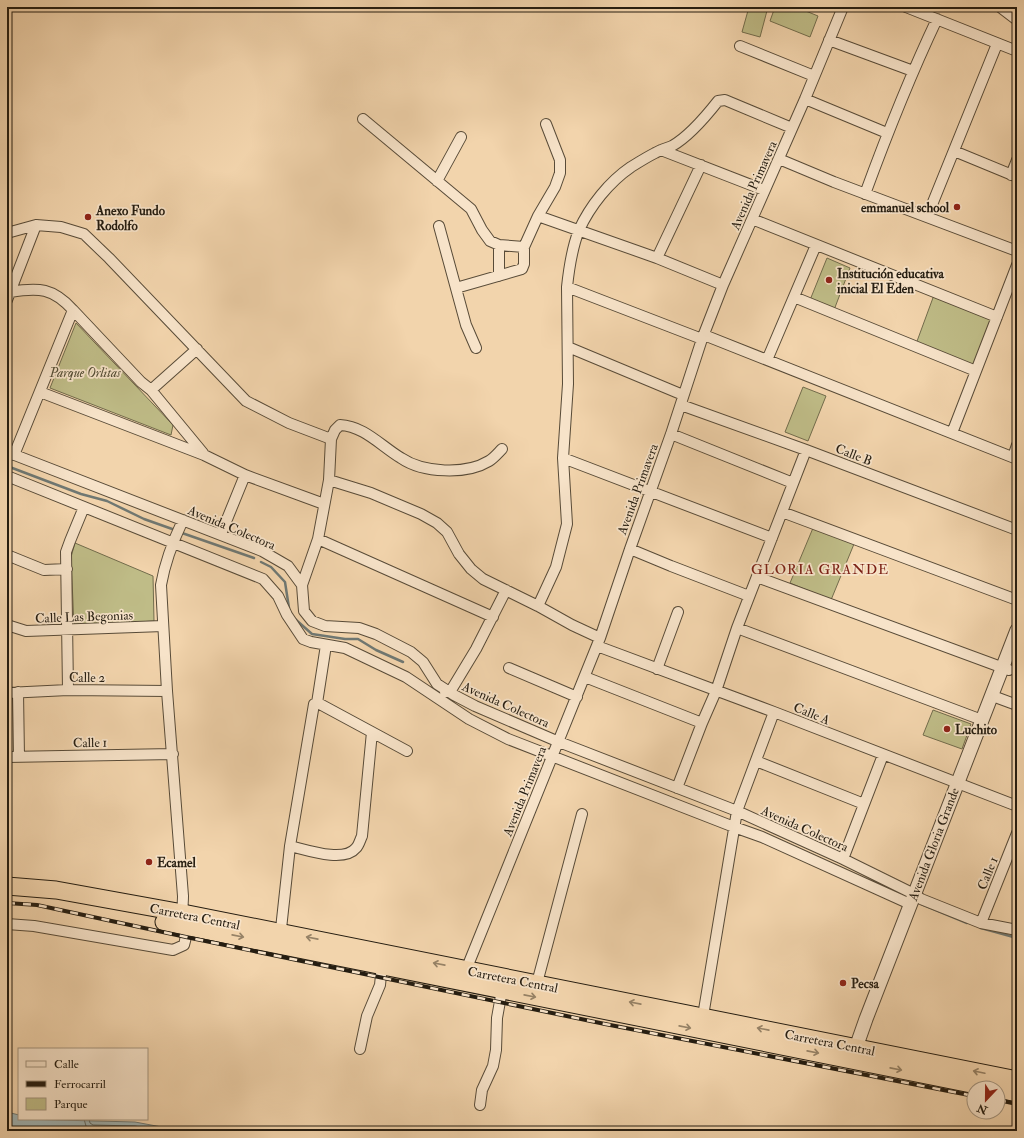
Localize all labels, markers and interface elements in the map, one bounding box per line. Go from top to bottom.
street label: Avenida Primavera [727,138,781,233]
place label: emmanuel school [861,200,950,216]
marker: emmanuel school [952,202,962,212]
place label: Anexo Fundo Rodolfo [95,203,166,234]
marker: Anexo Fundo Rodolfo [83,212,93,222]
place label: Institución educativa inicial El Eden [836,266,945,297]
marker: Institución educativa inicial El Eden [824,275,834,285]
park label: Parque Orlitas [49,365,121,381]
street label: Avenida Primavera [614,441,662,538]
street label: Calle B [833,441,874,469]
street label: Avenida Colectora [184,502,278,554]
district label: GLORIA GRANDE [751,561,889,578]
street label: Calle Las Begonias [35,607,134,627]
street label: Calle 2 [69,670,105,686]
street label: Avenida Colectora [459,678,552,732]
street label: Calle A [791,699,833,729]
place label: Luchito [955,722,998,738]
marker: Luchito [942,724,952,734]
street label: Calle 1 [73,735,108,751]
street label: Avenida Primavera [499,743,550,840]
street label: Avenida Gloria Grande [905,785,963,904]
street label: Avenida Colectora [758,802,851,856]
street label: Calle 1 [974,854,1002,892]
place label: Ecamel [157,855,196,871]
marker: Ecamel [144,857,154,867]
street label: Carretera Central [148,900,242,934]
one-way arrow [231,933,244,941]
one-way arrow [306,934,319,942]
one-way arrow [433,959,446,967]
street label: Carretera Central [466,963,560,997]
place label: Pecsa [851,976,879,992]
marker: Pecsa [838,978,848,988]
one-way arrow [523,992,536,1000]
one-way arrow [629,999,642,1007]
one-way arrow [678,1023,691,1031]
one-way arrow [757,1024,770,1032]
street label: Carretera Central [783,1026,877,1060]
legend [18,1048,148,1120]
one-way arrow [806,1048,819,1056]
text: Calle [54,1057,79,1072]
one-way arrow [889,1065,902,1073]
one-way arrow [973,1068,986,1076]
text: Ferrocarril [54,1077,106,1092]
north arrow [966,1080,1006,1120]
text: Parque [54,1097,88,1112]
text: N [974,1101,990,1117]

